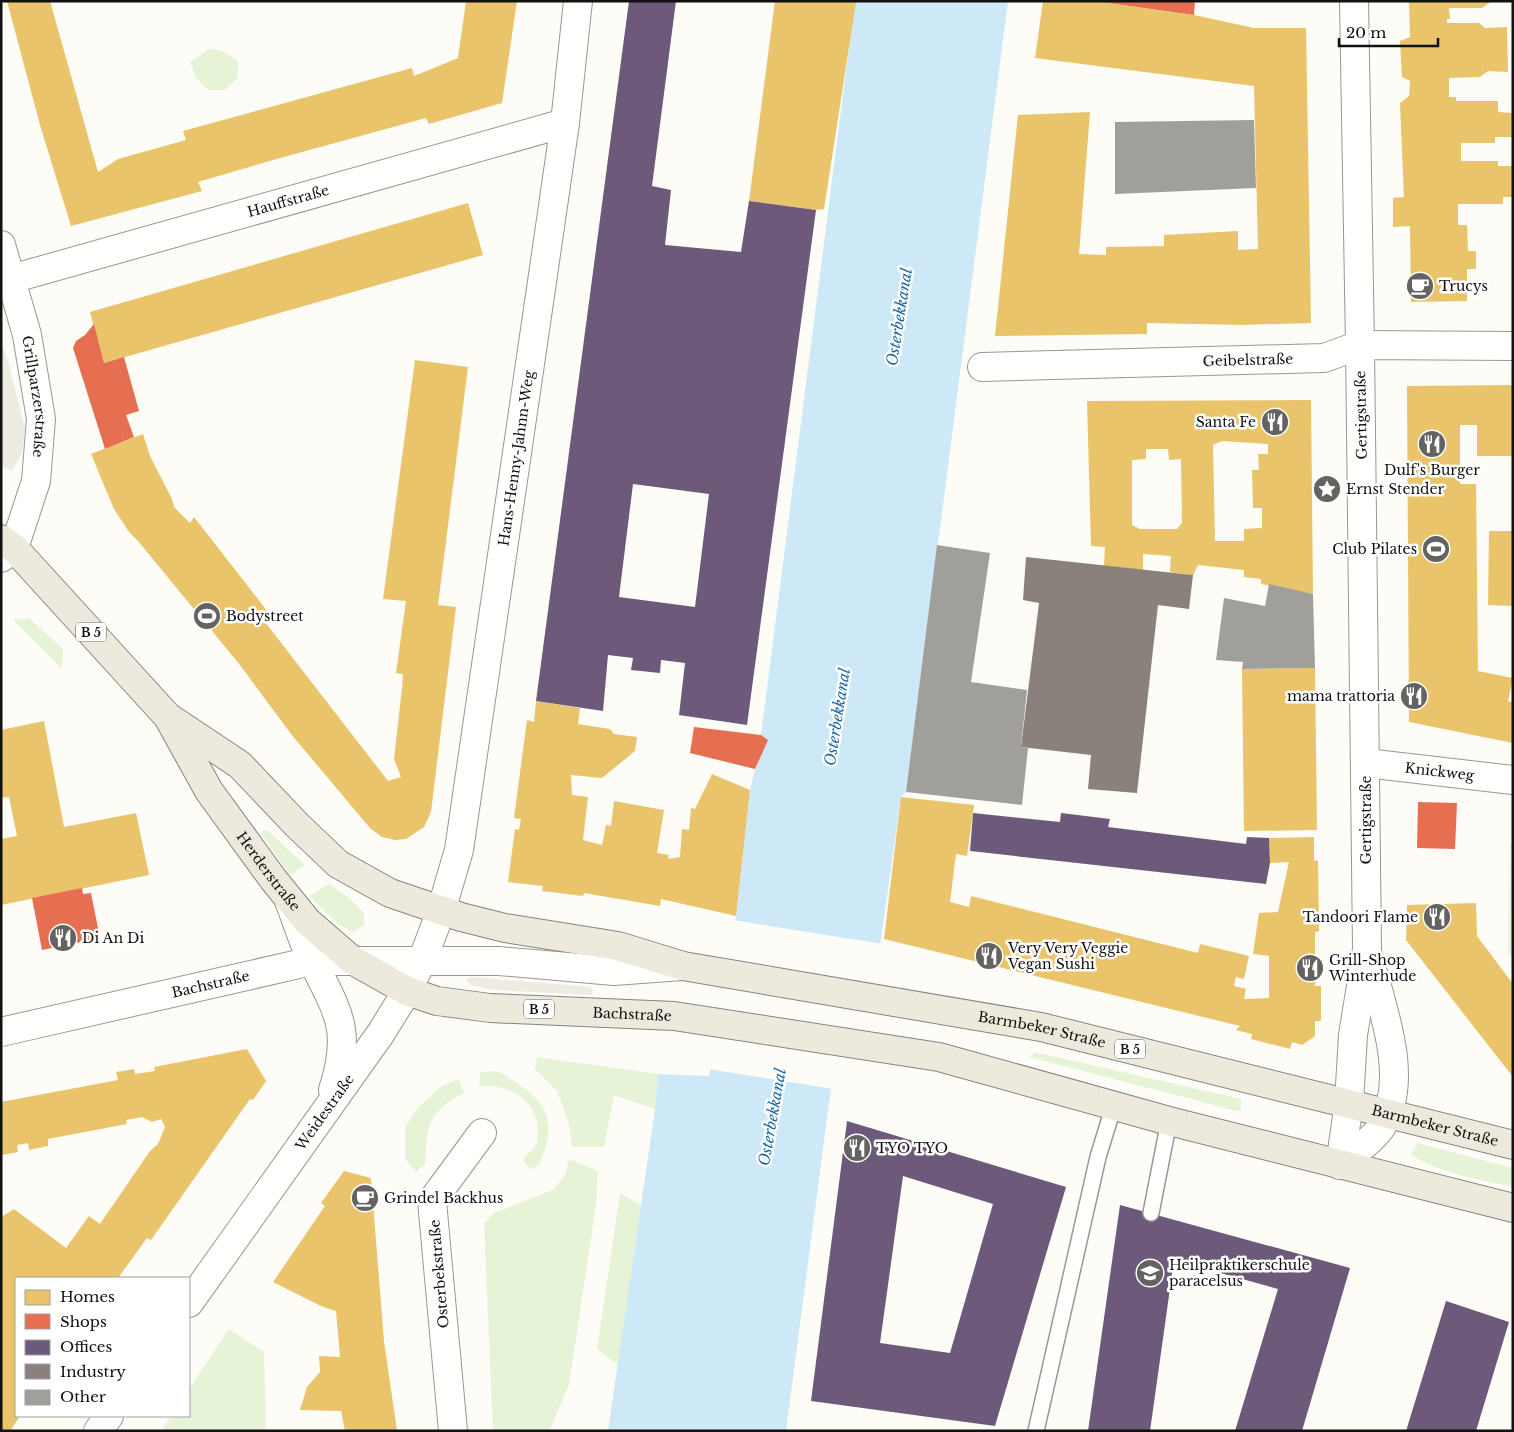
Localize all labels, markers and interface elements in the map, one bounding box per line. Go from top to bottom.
scale bar [1339,15,1438,47]
text: 20 m [1346,23,1386,42]
street label: Hauffstraße [245,181,331,221]
water label: Osterbekkanal [882,267,916,367]
cafe icon: Trucys [1405,271,1435,301]
place label: Trucys [1439,277,1488,295]
street label: Grillparzerstraße [18,334,50,458]
street label: Geibelstraße [1202,350,1293,370]
street label: Hans-Henny-Jahnn-Weg [494,369,538,547]
street label: Gertigstraße [1351,370,1371,460]
restaurant icon: Santa Fe [1260,407,1290,437]
place label: Santa Fe [1196,413,1256,431]
restaurant icon: Dulf's Burger [1417,429,1447,459]
place label: Dulf's Burger [1384,461,1480,479]
place icon: Ernst Stender [1312,474,1342,504]
place label: Ernst Stender [1346,480,1445,498]
sports icon: Club Pilates [1421,534,1451,564]
place label: Club Pilates [1332,540,1417,558]
sports icon: Bodystreet [192,601,222,631]
place label: Bodystreet [226,607,304,625]
road number: B 5 [76,622,106,642]
water label: Osterbekkanal [820,667,854,767]
restaurant icon: mama trattoria [1399,681,1429,711]
place label: mama trattoria [1287,687,1395,705]
street label: Knickweg [1404,759,1476,785]
street label: Gertigstraße [1357,776,1375,865]
street label: Herderstraße [233,828,304,915]
restaurant icon: Tandoori Flame [1422,902,1452,932]
place label: Tandoori Flame [1303,908,1418,926]
restaurant icon: Di An Di [48,923,78,953]
place label: Di An Di [82,929,144,947]
place label: Very Very Veggie Vegan Sushi [1007,939,1128,973]
restaurant icon: Very Very Veggie Vegan Sushi [974,941,1004,971]
place label: Grill-Shop Winterhude [1328,951,1416,985]
restaurant icon: Grill-Shop Winterhude [1295,953,1325,983]
street label: Bachstraße [170,967,251,1002]
road number: B 5 [524,1000,554,1019]
street label: Bachstraße [592,1003,672,1025]
street label: Barmbeker Straße [977,1007,1108,1052]
road number: B 5 [1115,1040,1145,1058]
water label: Osterbekkanal [754,1067,790,1167]
street label: Weidestraße [291,1071,358,1155]
street label: Barmbeker Straße [1370,1101,1501,1150]
restaurant icon: TYO TYO [842,1133,872,1163]
place label: TYO TYO [876,1139,948,1157]
cafe icon: Grindel Backhus [350,1183,380,1213]
place label: Grindel Backhus [384,1189,503,1207]
street label: Osterbekstraße [425,1219,453,1329]
place label: Heilpraktikerschule paracelsus [1169,1256,1310,1290]
school or university icon: Heilpraktikerschule paracelsus [1135,1258,1165,1288]
legend [15,1277,190,1417]
text: Homes [60,1287,115,1306]
text: Shops [60,1312,107,1331]
text: Offices [60,1337,112,1356]
text: Industry [60,1362,126,1381]
text: Other [60,1387,107,1406]

